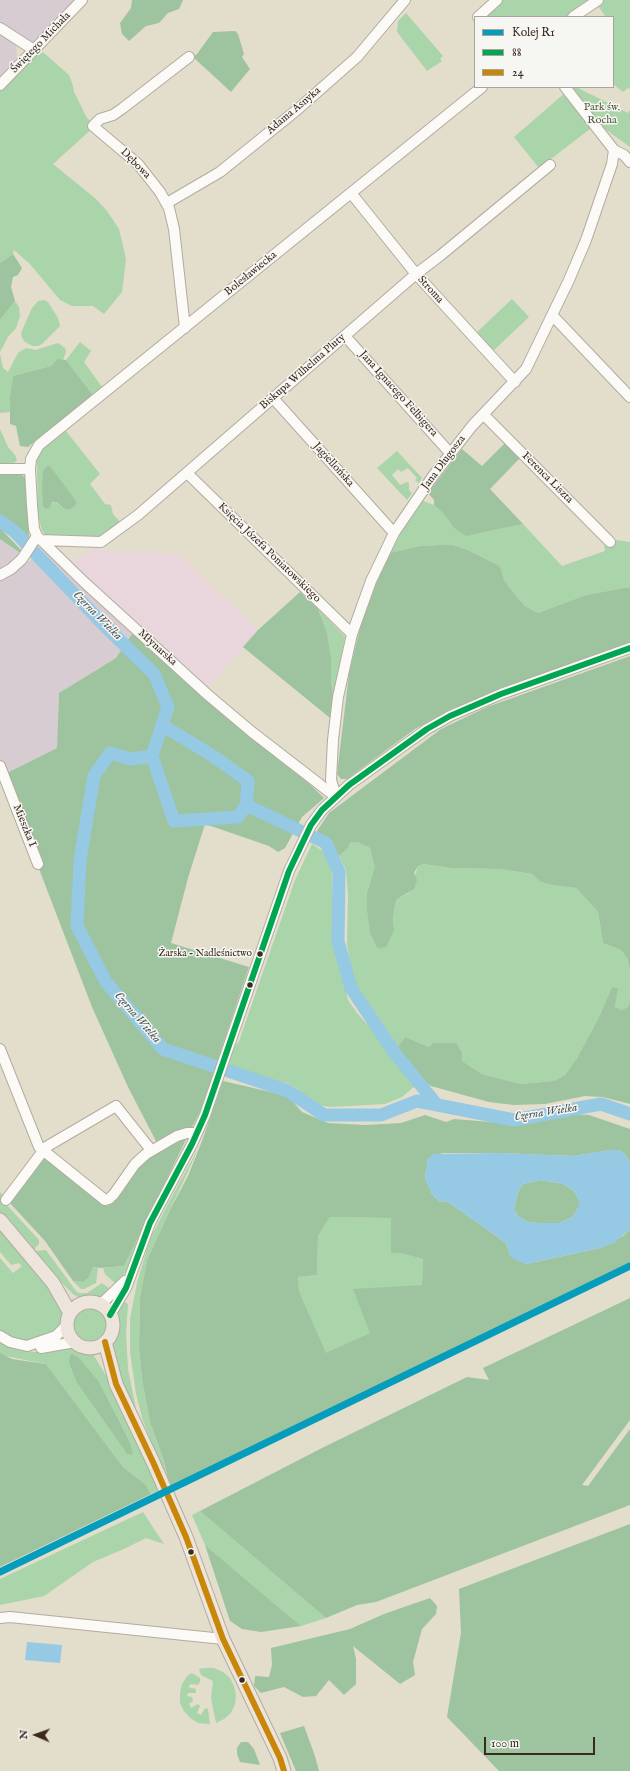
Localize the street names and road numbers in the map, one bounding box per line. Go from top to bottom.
street label: Świętego Michała [8,10,74,76]
street label: Adama Asnyka [264,85,324,137]
street label: Dębowa [117,146,153,182]
street label: Bolesławiecka [222,249,280,299]
street label: Stroma [414,273,446,307]
street label: Biskupa Wilhelma Pluty [258,331,348,413]
street label: Jana Ignacego Felbigera [356,348,440,440]
street label: Jana Długosza [419,433,469,493]
street label: Jagiellońska [310,440,356,490]
street label: Ferenca Liszta [519,450,575,506]
street label: Księcia Józefa Poniatowskiego [215,500,323,606]
street label: Młynarska [135,627,179,669]
street label: Mieszka I [9,803,39,849]

